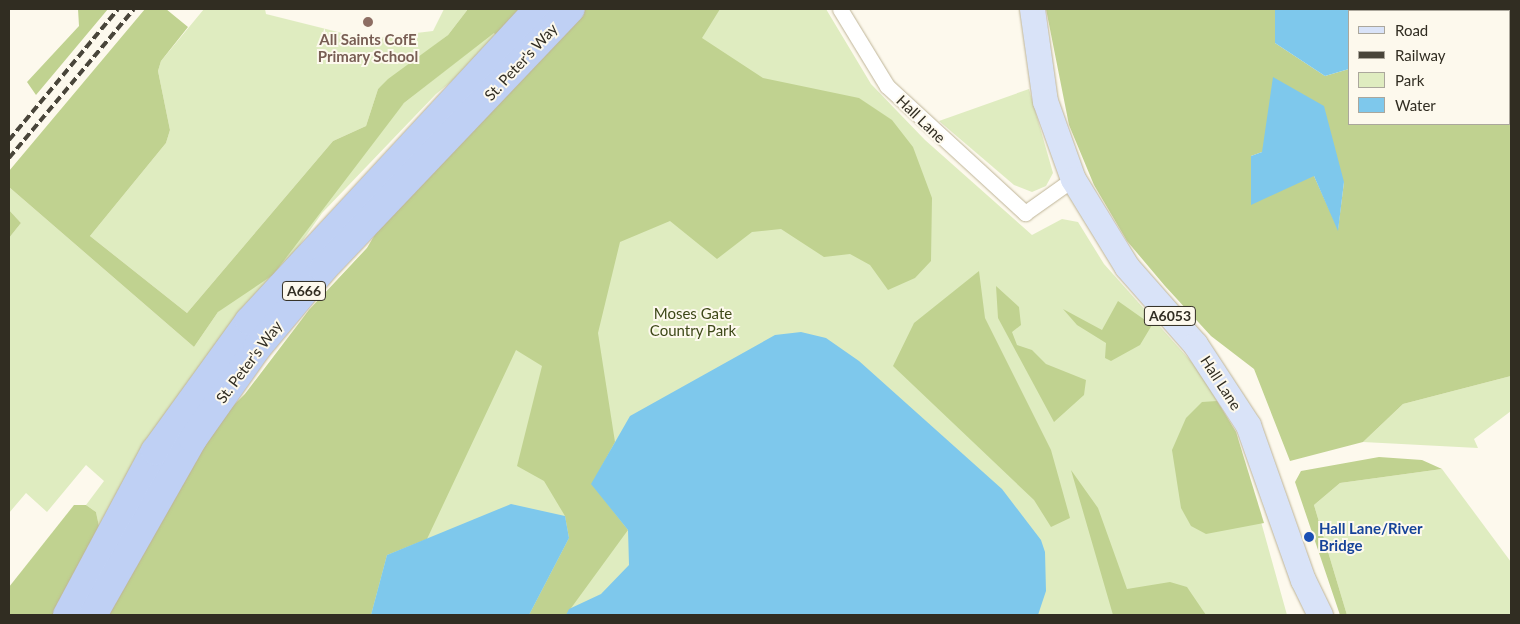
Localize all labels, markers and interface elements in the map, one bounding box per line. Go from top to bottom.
legend [1348,10,1510,125]
marker: All Saints CofE Primary School [362,16,374,28]
street label: St. Peter's Way [481,20,561,104]
text: Road [1395,21,1428,39]
place label: All Saints CofE Primary School [318,30,418,65]
text: Railway [1395,46,1446,64]
text: Park [1395,71,1424,89]
street label: Hall Lane [893,91,949,147]
text: Water [1395,96,1436,114]
road number: A666 [282,280,326,302]
park label: Moses Gate Country Park [650,304,736,339]
road number: A6053 [1144,304,1196,328]
street label: St. Peter's Way [212,317,286,407]
street label: Hall Lane [1197,352,1245,414]
place label: Hall Lane/River Bridge [1319,519,1423,554]
marker: Hall Lane/River Bridge [1303,531,1315,543]

